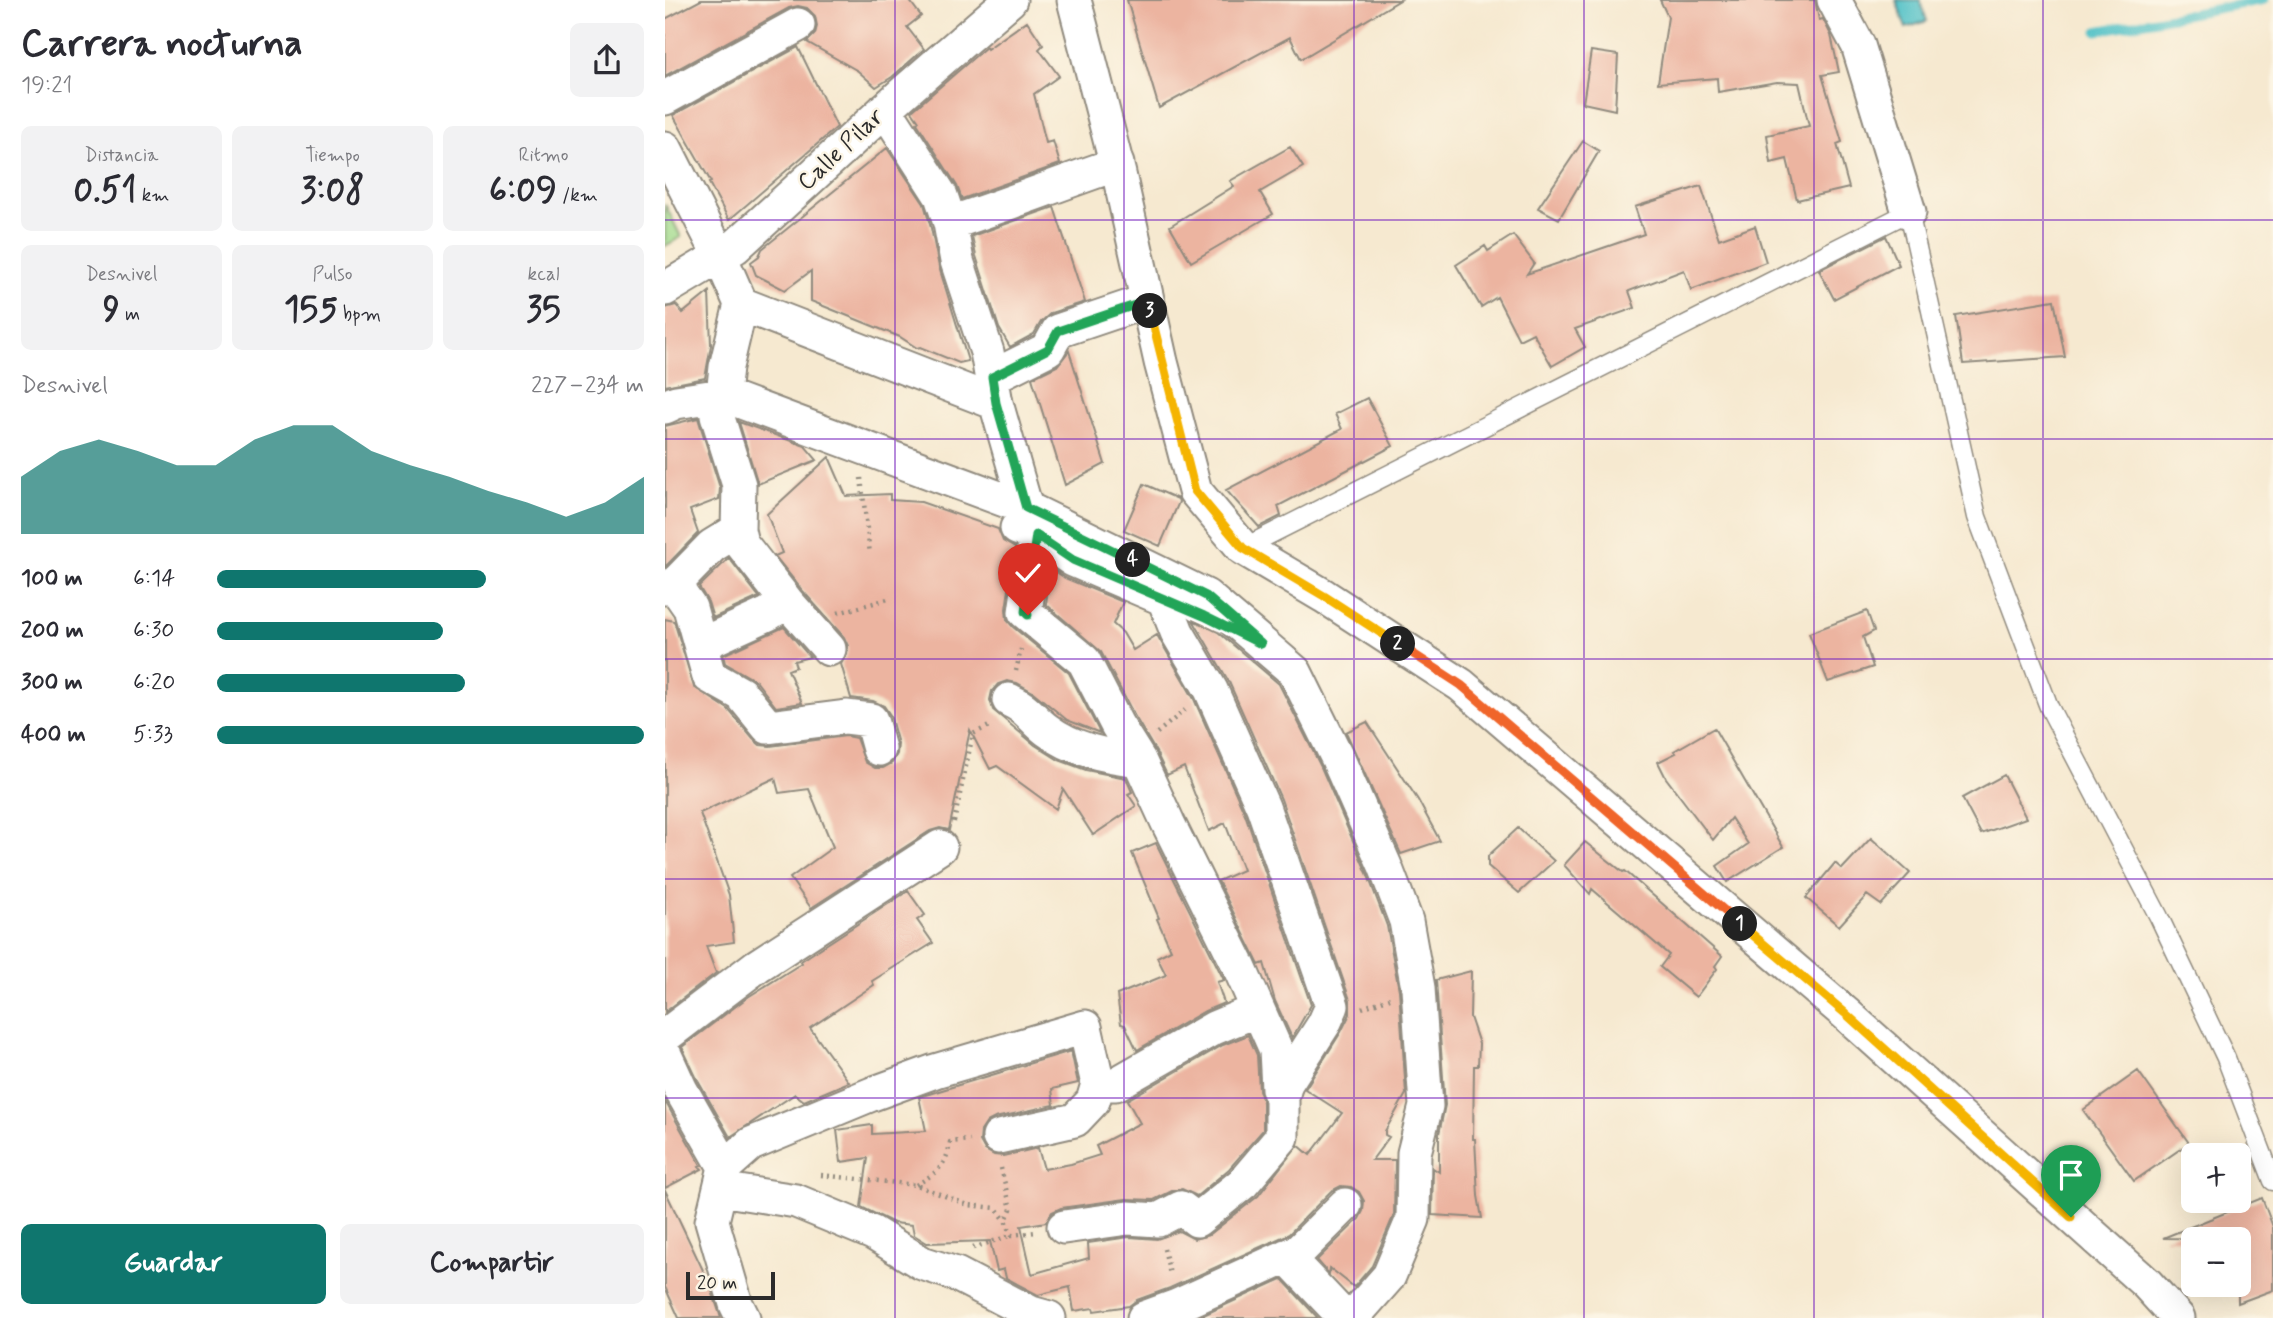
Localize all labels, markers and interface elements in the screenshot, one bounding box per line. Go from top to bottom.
text: Carrera nocturna [21,20,303,69]
button: share [570,23,644,97]
text: 19:21 [21,71,72,101]
street label: Calle Pilar [791,102,891,198]
text: Distancia [84,143,159,168]
text: Tiempo [305,143,360,168]
text: Ritmo [518,143,569,168]
text: 0.51 [74,168,137,214]
text: 3:08 [301,168,364,214]
text: 6:09 [489,168,557,214]
text: km [137,183,169,208]
text: /km [557,183,598,208]
text: Desnivel [86,262,157,287]
text: Pulso [313,262,352,287]
text: kcal [528,262,559,287]
text: 9 [103,287,120,333]
text: 155 [284,287,338,333]
text: 35 [526,287,561,333]
pin: 3 [1133,294,1168,328]
text: 3 [1145,298,1154,323]
text: m [120,302,140,327]
text: bpm [338,302,381,327]
text: Desnivel [21,371,108,401]
text: 227–234 m [531,371,644,401]
pin: 4 [1115,542,1151,578]
pin [998,543,1058,615]
text: 4 [1127,547,1138,572]
icon: check [1009,554,1047,592]
text: 100 m [21,564,83,594]
text: 6:14 [133,564,175,594]
text: 200 m [21,616,84,646]
text: 6:30 [133,616,174,646]
pin: 2 [1381,626,1415,662]
text: 2 [1393,631,1402,656]
text: 300 m [21,668,83,698]
text: 6:20 [133,668,175,698]
text: 400 m [21,720,86,750]
text: 5:33 [133,720,173,750]
pin: 1 [1723,906,1757,942]
text: 1 [1735,911,1744,936]
map controls [2181,1143,2251,1297]
button: + [2181,1143,2251,1213]
pin [2041,1145,2101,1217]
icon: arrive [2052,1156,2090,1194]
button: Guardar [21,1224,326,1304]
button: Compartir [340,1224,644,1304]
button: − [2181,1227,2251,1297]
scale bar [686,1269,775,1301]
text: 20 m [697,1271,737,1296]

